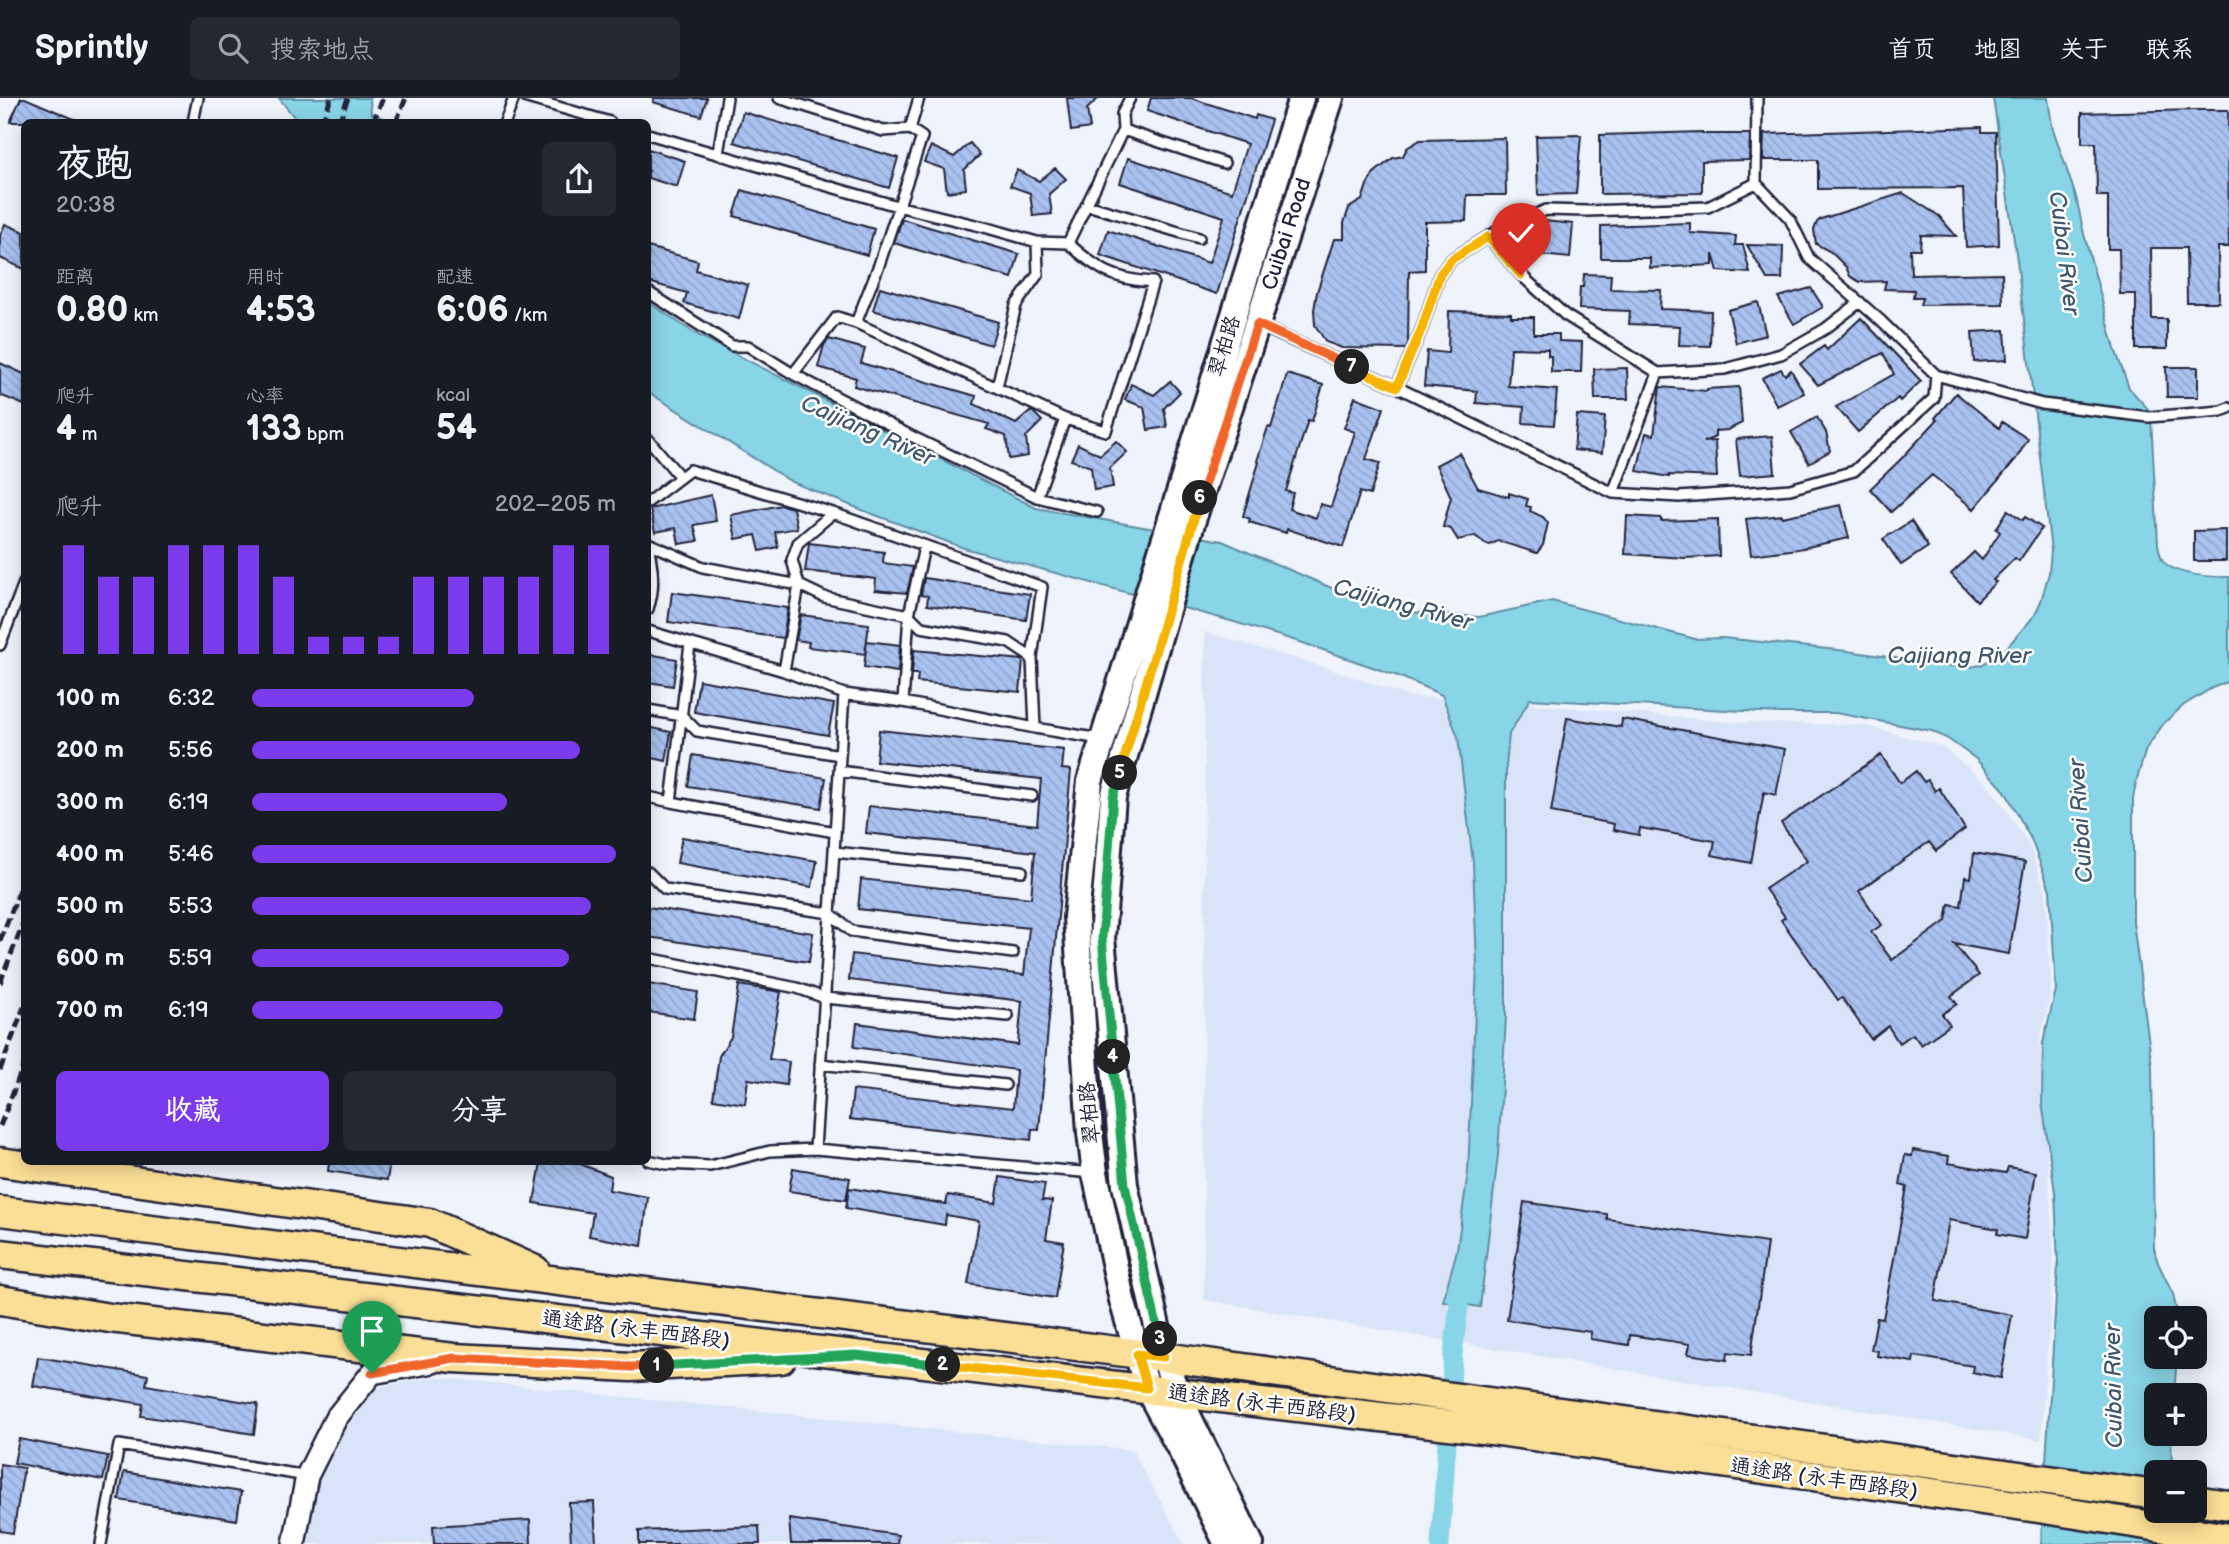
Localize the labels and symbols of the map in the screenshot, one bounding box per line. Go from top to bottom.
street label: Cuibai Road [1257,175,1316,293]
water label: Cuibai River [2043,190,2086,318]
pin [1491,203,1551,275]
street label: 翠柏路 [1203,312,1246,380]
pin: 7 [1334,350,1370,384]
water label: Caijiang River [796,389,940,474]
pin: 6 [1182,480,1218,516]
water label: Caijiang River [1330,573,1477,637]
water label: Caijiang River [1887,642,2032,670]
pin: 5 [1102,756,1138,790]
water label: Cuibai River [2063,756,2099,884]
pin: 4 [1096,1040,1130,1074]
street label: 翠柏路 [1074,1080,1105,1145]
pin [342,1301,402,1373]
street label: 通途路 (永丰西路段) [541,1306,731,1353]
pin: 3 [1142,1322,1178,1356]
water label: Cuibai River [2099,1322,2129,1449]
pin: 1 [640,1348,674,1384]
pin: 2 [926,1348,960,1382]
street label: 通途路 (永丰西路段) [1167,1380,1357,1427]
street label: 通途路 (永丰西路段) [1729,1453,1919,1504]

